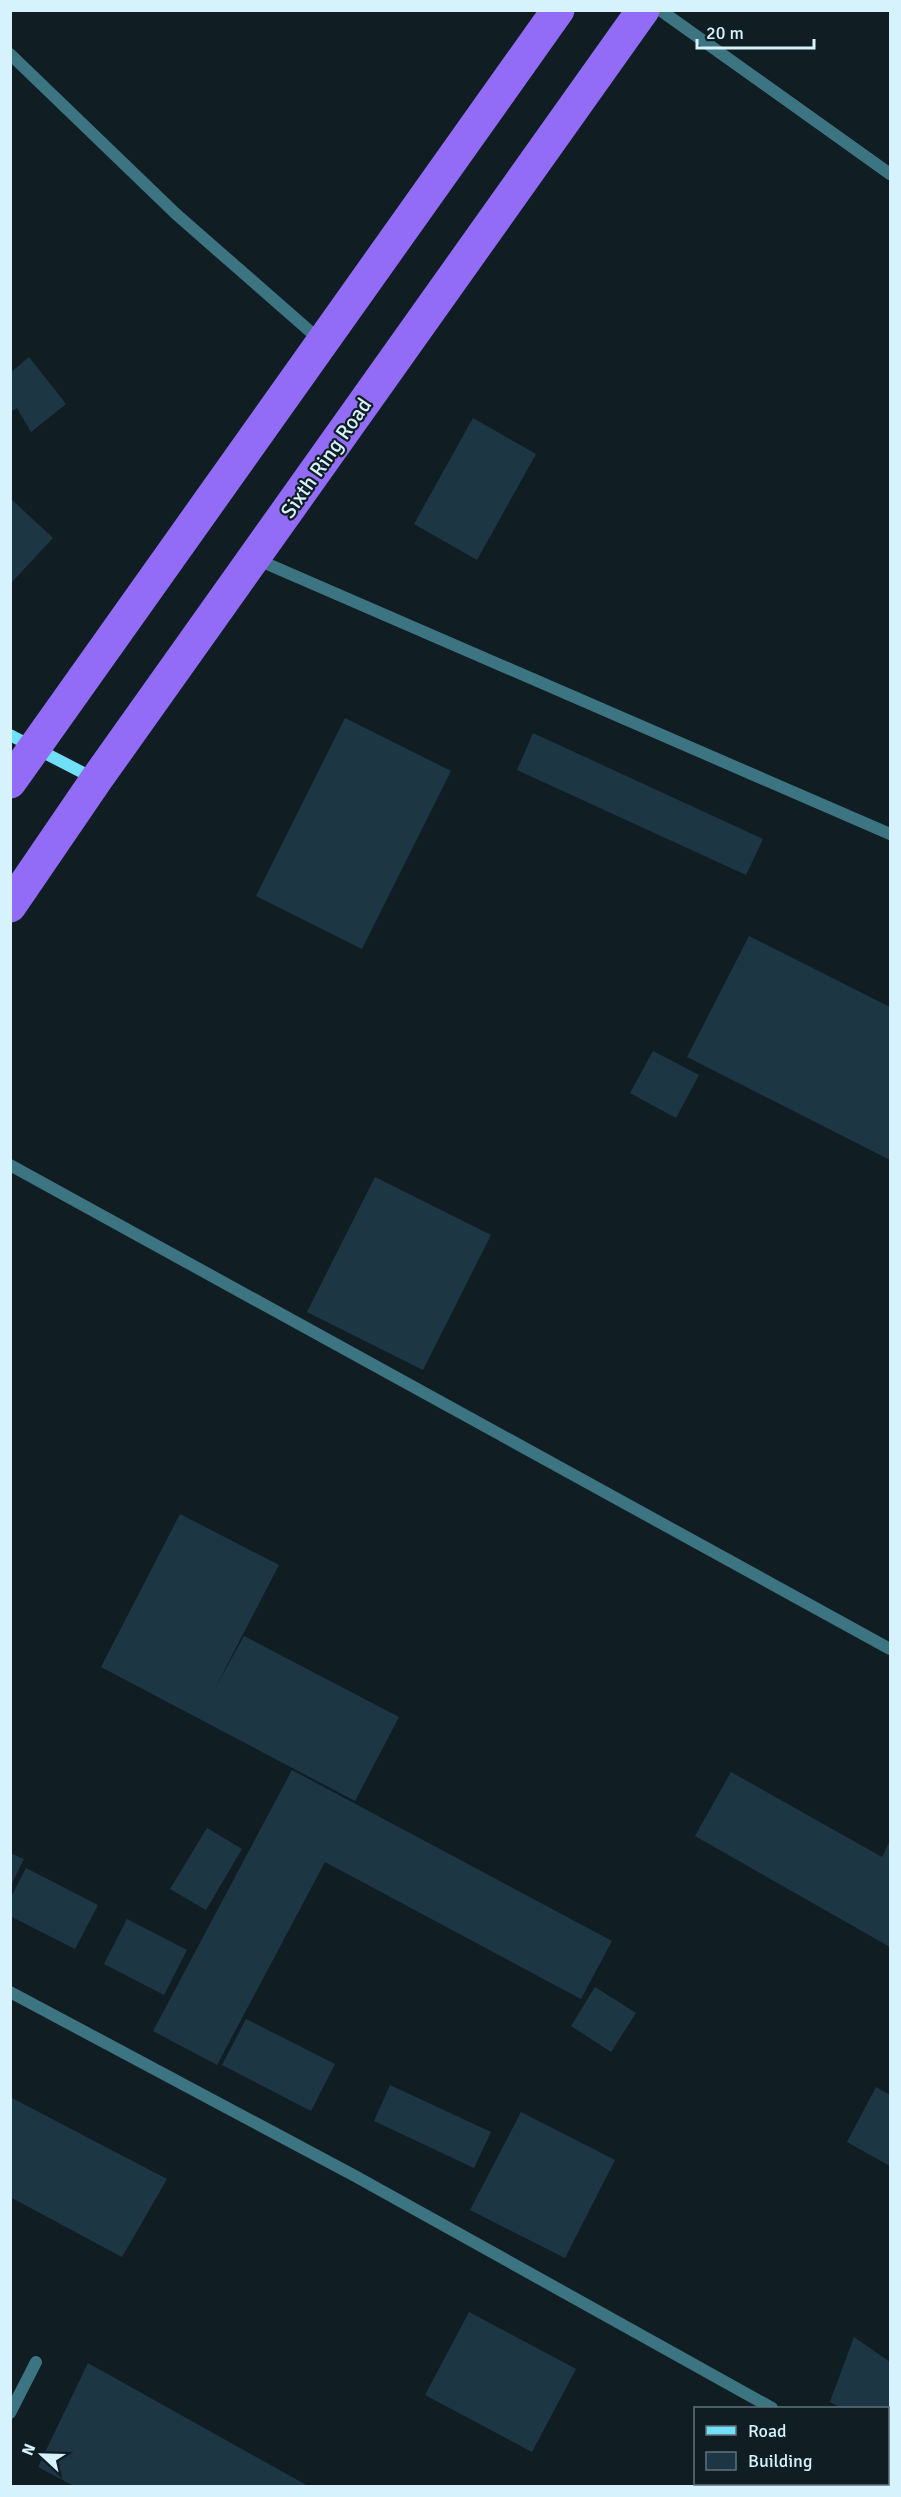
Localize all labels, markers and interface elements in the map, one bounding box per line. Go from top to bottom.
scale bar [697,12,814,50]
text: 20 m [706,22,744,44]
street label: Sixth Ring Road [275,393,377,523]
legend [694,2407,889,2485]
text: Road [748,2420,787,2442]
north arrow [12,2425,72,2485]
text: N [18,2441,40,2459]
text: Building [748,2450,812,2472]

